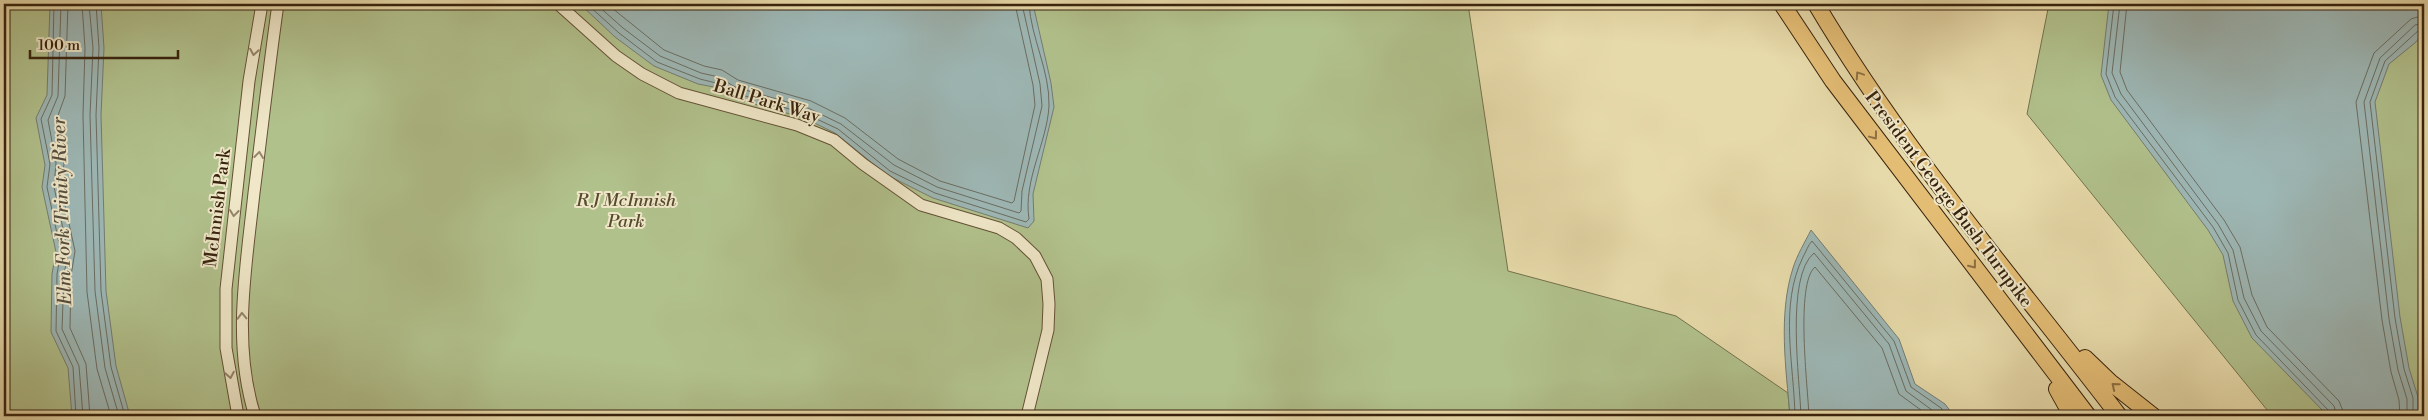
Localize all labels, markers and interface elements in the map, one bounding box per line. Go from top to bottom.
scale bar [30,28,178,60]
text: 100 m [38,36,80,55]
one-way arrow [250,48,260,56]
one-way arrow [1856,71,1865,81]
street label: Ball Park Way [710,74,823,129]
street label: President George Bush Turnpike [1860,87,2038,312]
water label: Elm Fork Trinity River [47,116,77,306]
one-way arrow [1868,130,1877,140]
street label: McInnish Park [199,146,236,269]
one-way arrow [253,150,264,158]
park label: R J McInnish Park [575,189,677,233]
one-way arrow [229,209,240,217]
one-way arrow [1967,259,1975,268]
one-way arrow [237,312,247,320]
one-way arrow [225,370,235,379]
one-way arrow [2112,383,2121,391]

